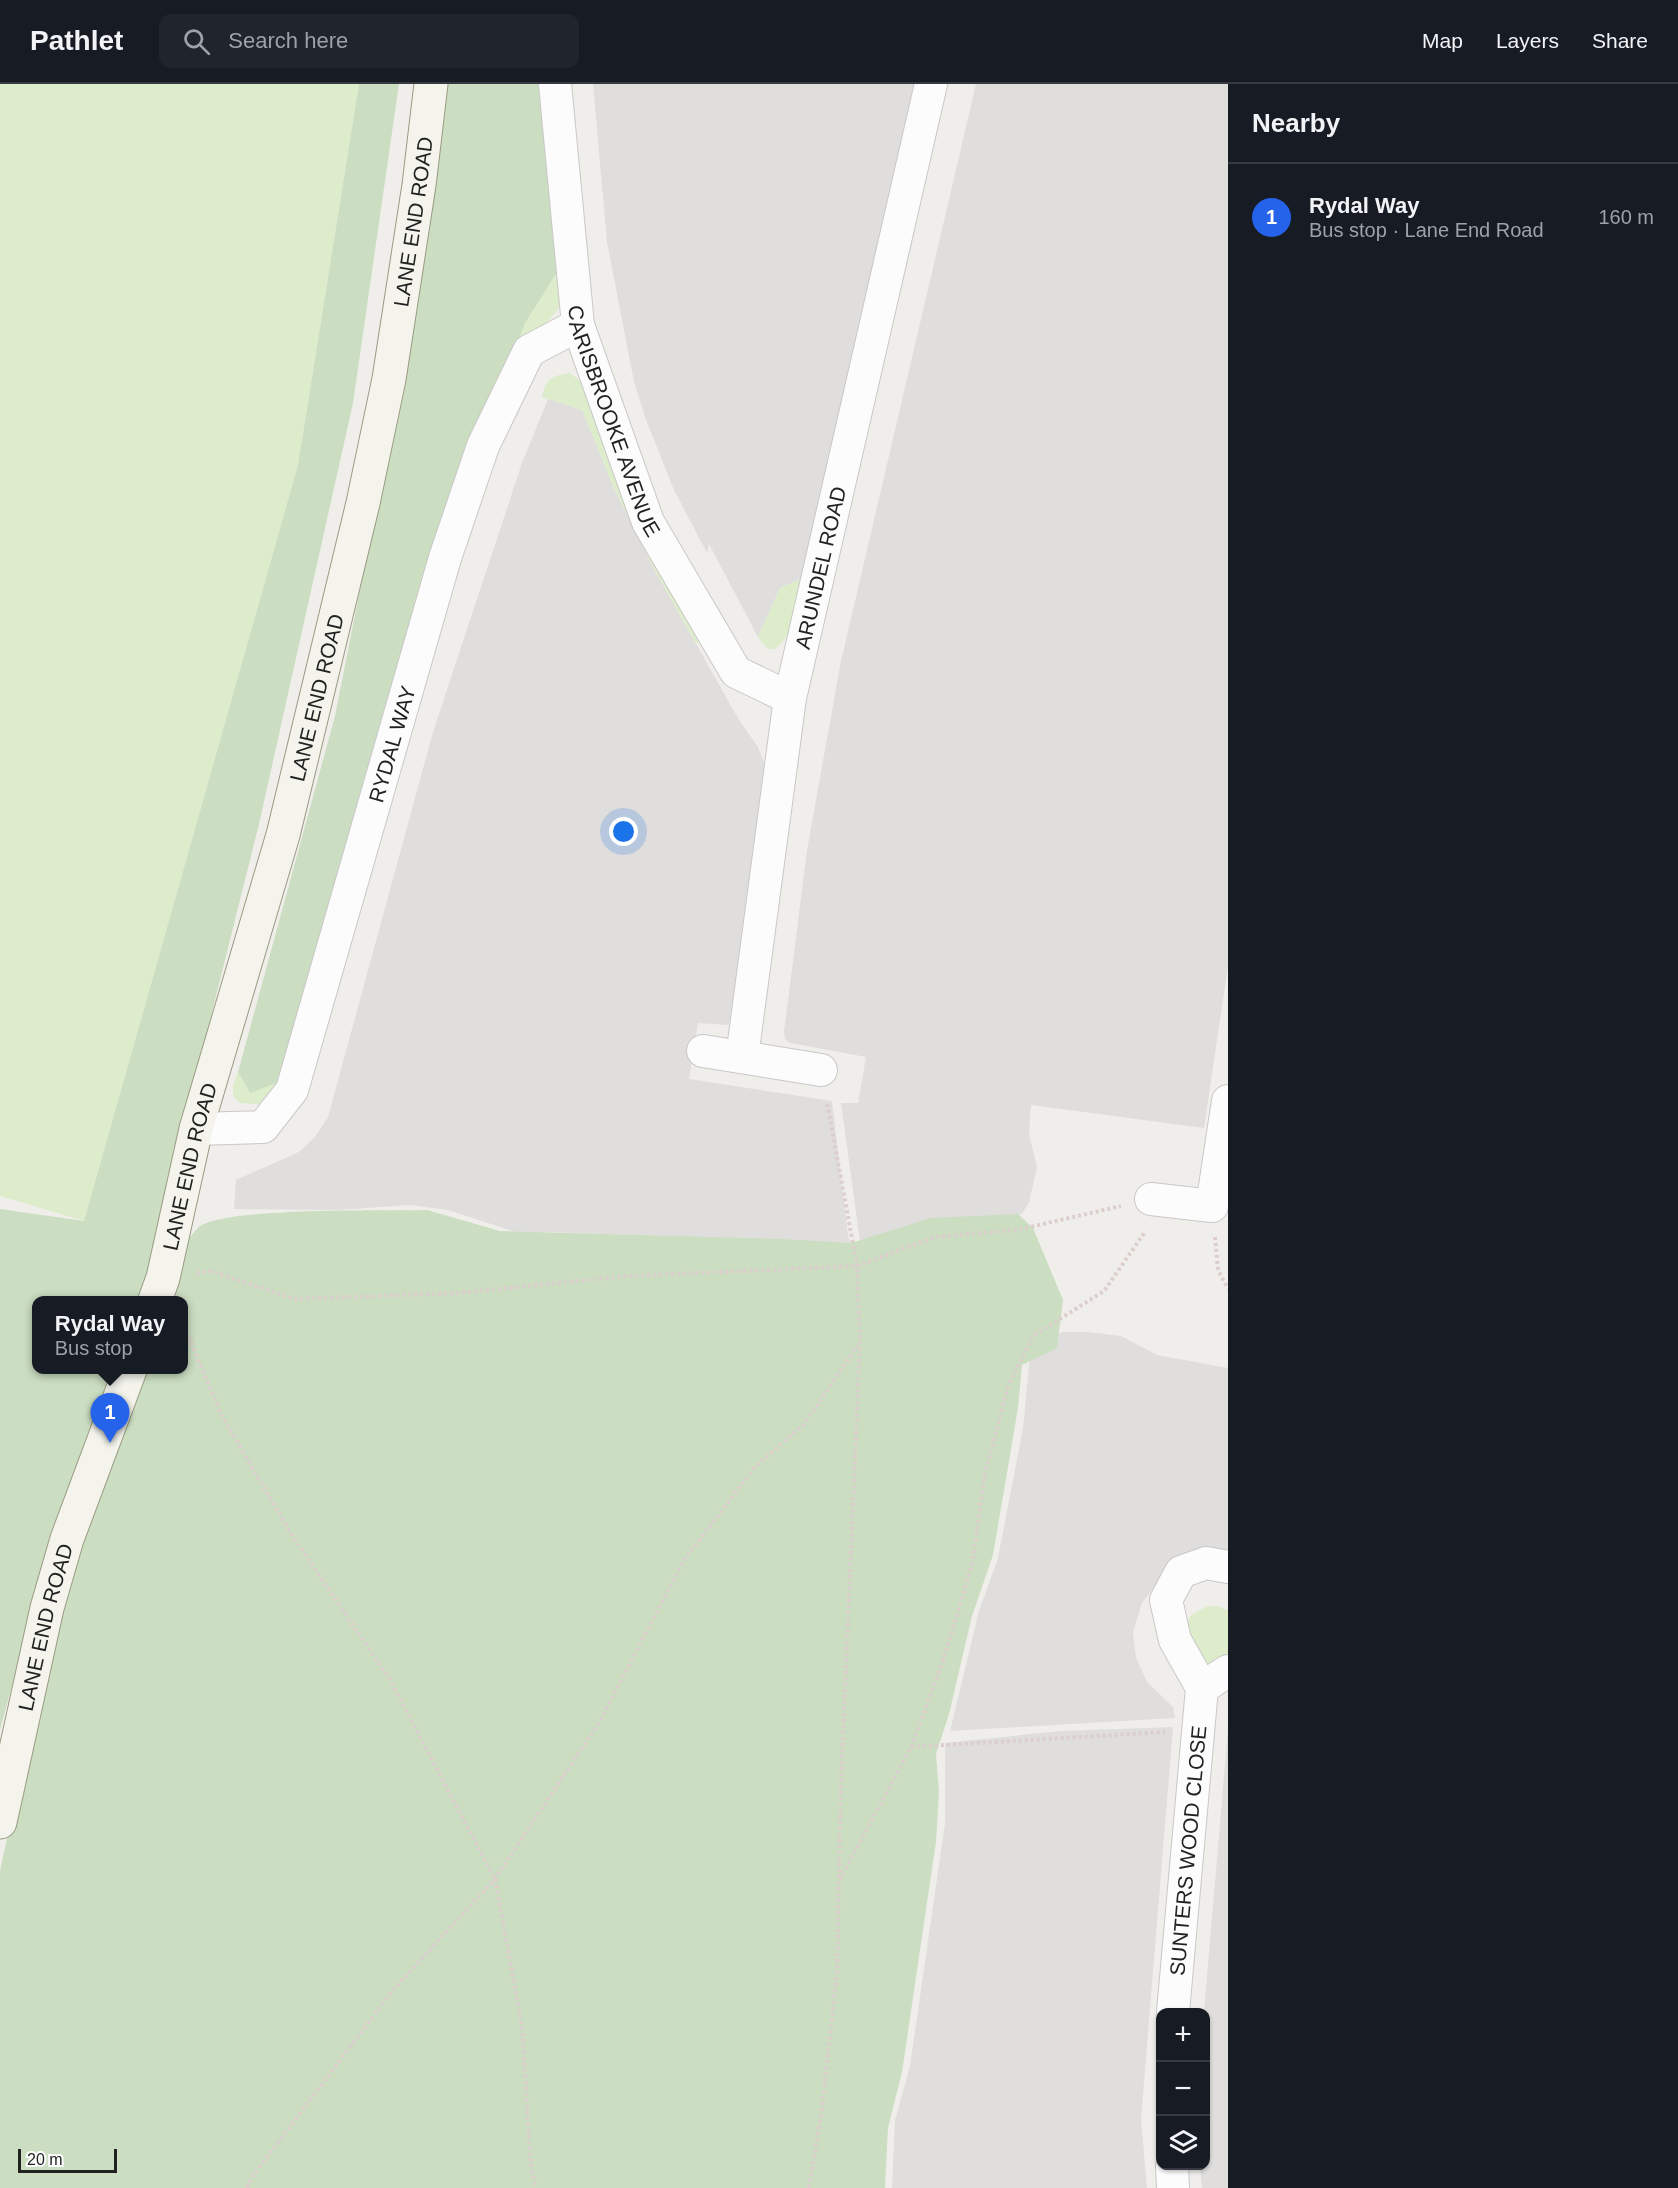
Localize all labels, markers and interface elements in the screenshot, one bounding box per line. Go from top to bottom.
search box [159,14,579,68]
text: Pathlet [30,25,123,56]
icon: search [180,25,213,58]
text: Search here [228,28,348,53]
text: Map [1422,29,1463,52]
text: Layers [1496,29,1559,52]
text: Share [1592,29,1648,52]
text: Nearby [1252,108,1340,138]
street label: LANE END ROAD [389,135,436,308]
text: Rydal Way [1309,193,1419,218]
text: 1 [1266,206,1277,228]
text: 160 m [1598,206,1654,228]
text: Bus stop · Lane End Road [1309,219,1544,241]
street label: CARISBROOKE AVENUE [565,304,665,540]
street label: ARUNDEL ROAD [790,484,850,651]
street label: LANE END ROAD [285,611,347,784]
street label: RYDAL WAY [364,683,419,805]
your location [609,817,638,846]
street label: LANE END ROAD [158,1080,221,1252]
popup [32,1296,188,1374]
text: Rydal Way [55,1311,165,1336]
text: Bus stop [55,1337,133,1359]
pin: 1 [90,1394,130,1443]
street label: LANE END ROAD [13,1541,77,1713]
street label: SUNTERS WOOD CLOSE [1165,1725,1210,1977]
map controls [1156,2008,1210,2170]
button: + [1156,2008,1210,2062]
button: − [1156,2062,1210,2116]
button: layers [1156,2116,1210,2170]
scale bar [18,2146,117,2174]
text: 20 m [27,2151,63,2168]

